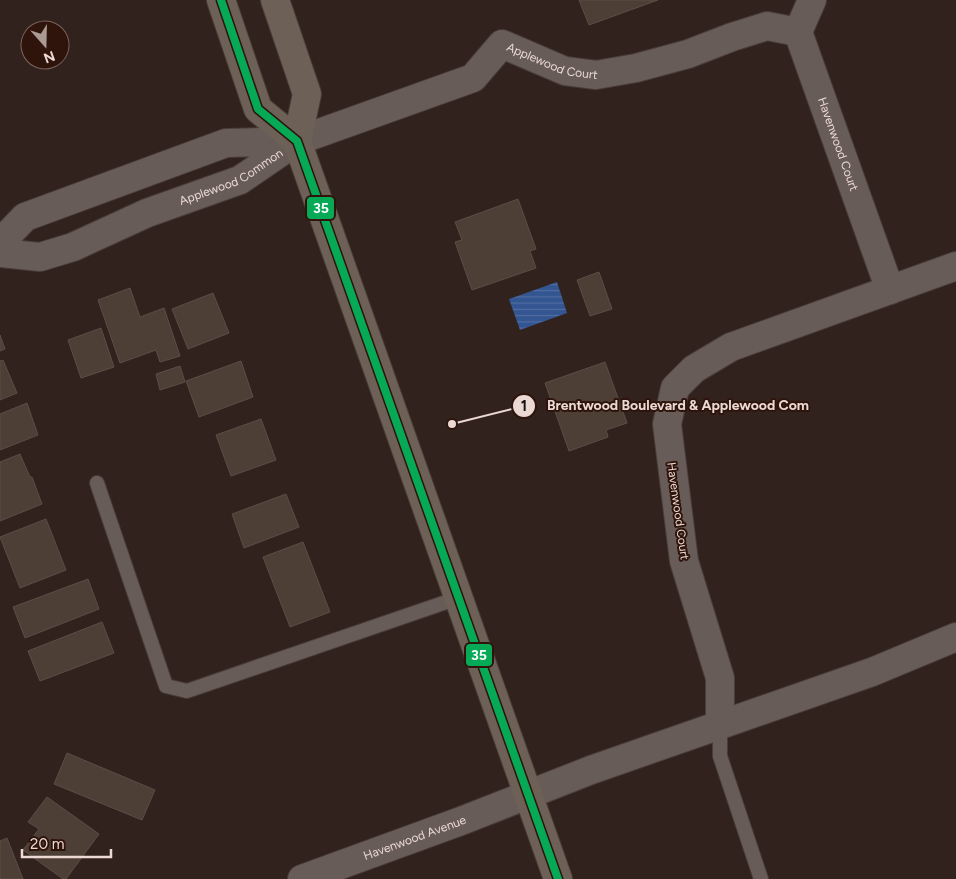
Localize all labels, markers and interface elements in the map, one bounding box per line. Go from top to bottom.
north arrow [20,20,70,70]
street label: Applewood Court [505,40,599,82]
text: N [41,47,57,67]
street label: Havenwood Court [815,95,861,193]
street label: Applewood Common [177,146,286,208]
line badge: 35 [306,196,335,220]
text: 35 [313,200,329,217]
callout: Brentwood Boulevard & Applewood Com [512,391,819,420]
text: 1 [521,397,527,415]
text: Brentwood Boulevard & Applewood Com [547,397,809,414]
street label: Havenwood Court [664,461,692,561]
line badge: 35 [465,643,493,667]
text: 35 [471,647,487,664]
street label: Havenwood Avenue [362,813,468,863]
scale bar [22,826,111,858]
text: 20 m [30,835,64,853]

